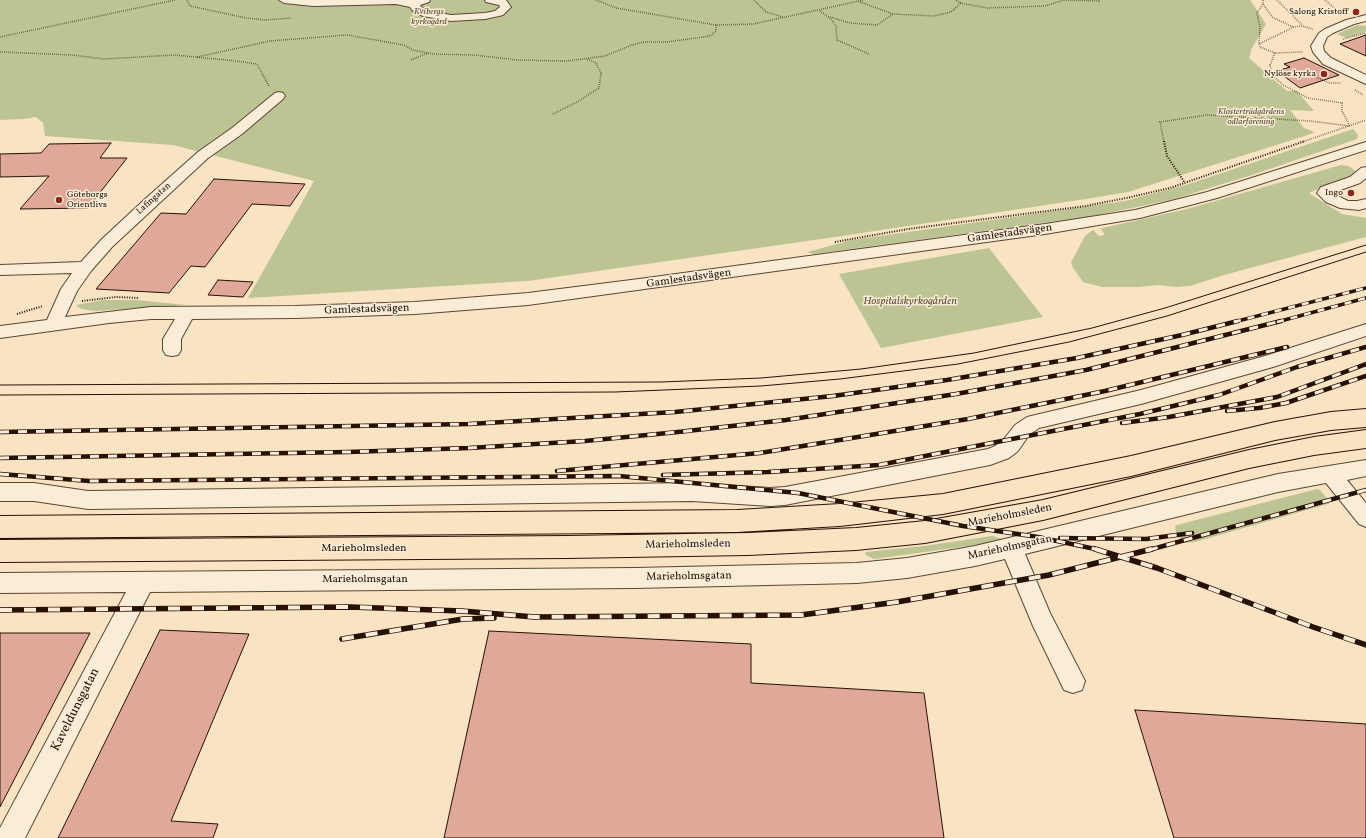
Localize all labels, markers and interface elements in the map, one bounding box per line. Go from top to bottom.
park label: Kvibergs kyrkogård [411,7,447,28]
place label: Salong Kristoff [1289,7,1348,17]
marker: Salong Kristoff [1351,7,1361,17]
place label: Nylöse kyrka [1264,69,1316,79]
marker: Nylöse kyrka [1319,69,1329,79]
park label: Klosterträdgårdens odlarförening [1218,107,1284,128]
street label: Lafingatan [135,181,173,217]
place label: Ingo [1325,188,1343,198]
marker: Ingo [1346,188,1356,198]
place label: Göteborgs Orientlivs [67,190,108,211]
marker: Göteborgs Orientlivs [54,195,64,205]
street label: Gamlestadsvägen [967,222,1053,246]
street label: Gamlestadsvägen [646,267,732,291]
park label: Hospitalskyrkogården [863,295,957,309]
street label: Gamlestadsvägen [324,302,410,318]
street label: Marieholmsleden [967,501,1053,531]
street label: Marieholmsgatan [967,533,1053,563]
street label: Marieholmsleden [645,538,731,552]
street label: Marieholmsleden [321,542,407,556]
street label: Marieholmsgatan [646,570,732,584]
street label: Marieholmsgatan [322,573,408,587]
street label: Kaveldunsgatan [48,666,104,754]

